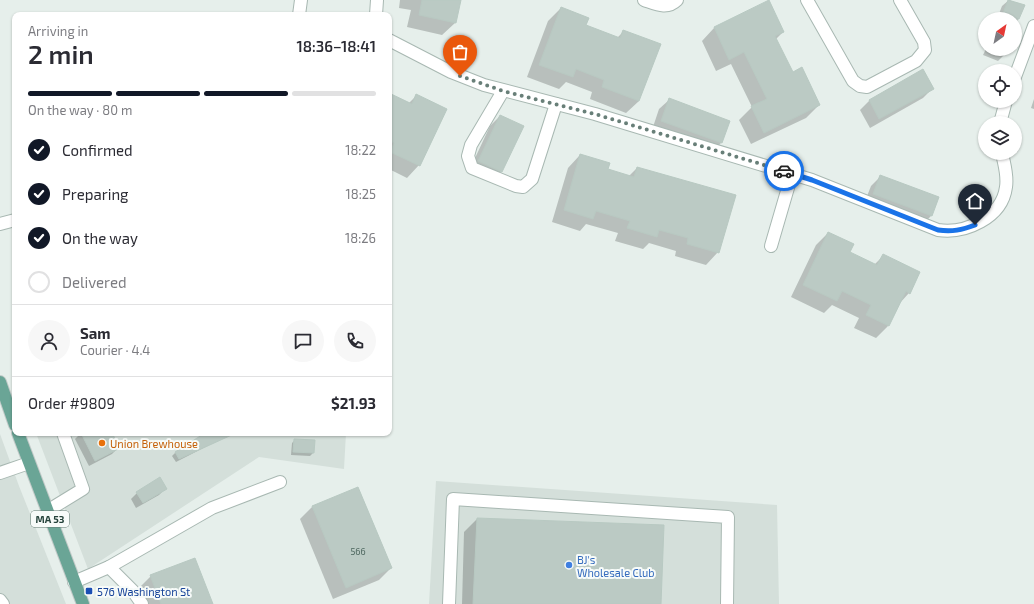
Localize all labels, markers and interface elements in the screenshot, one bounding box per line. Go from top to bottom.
north arrow [978,12,1022,56]
map controls [978,12,1022,160]
text: Arriving in [28,23,88,39]
pin [443,35,477,76]
text: 18:36–18:41 [297,37,376,55]
text: 2 min [28,38,94,69]
icon: bag [449,41,471,63]
button: locate [978,64,1022,108]
text: On the way · 80 m [28,102,132,118]
button: layers [978,116,1022,160]
icon: check [28,139,50,161]
text: Confirmed [62,141,133,159]
text: 18:22 [345,142,376,158]
courier [764,151,804,191]
icon: car [773,160,795,182]
icon: check [28,183,50,205]
pin [958,184,992,225]
text: Preparing [62,185,128,203]
text: 18:25 [346,186,376,202]
icon: home [964,190,986,212]
icon: check [28,227,50,249]
text: On the way [62,229,138,247]
text: 18:26 [345,230,376,246]
text: Delivered [62,273,127,291]
button: person [28,320,70,362]
button: chat [282,320,324,362]
button: phone [334,320,376,362]
text: Sam [80,324,111,342]
text: Courier · 4.4 [80,342,150,358]
text: Order #9809 [28,394,115,412]
text: $21.93 [331,394,376,412]
place label: Union Brewhouse [110,437,198,450]
marker: Union Brewhouse [97,438,107,448]
road number: MA 53 [31,511,69,527]
house number: 566 [350,546,366,557]
place label: BJ's Wholesale Club [577,553,655,579]
marker: BJ's Wholesale Club [564,560,574,570]
place label: 576 Washington St [97,585,190,598]
marker: 576 Washington St [84,586,94,596]

